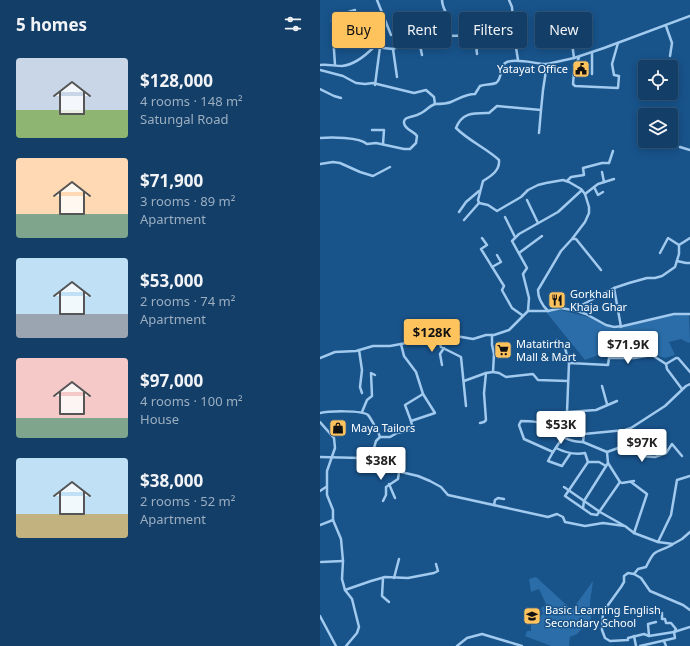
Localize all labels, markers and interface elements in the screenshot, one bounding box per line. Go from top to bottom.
chip: Buy [332,12,385,48]
chip: Rent [393,12,451,48]
chip: Filters [459,12,527,48]
chip: New [535,12,592,48]
text: 5 homes [16,13,87,36]
icon: filters [282,13,304,35]
public building icon: Yatayat Office [571,59,591,79]
map controls [638,60,678,148]
button: locate [638,60,678,100]
place label: Yatayat Office [497,61,568,76]
text: $128,000 [140,69,213,92]
icon: home [48,74,96,122]
text: 4 rooms · 148 m² [140,92,243,110]
button: layers [638,108,678,148]
text: Satungal Road [140,110,228,128]
text: $71,900 [140,169,203,192]
icon: home [48,174,96,222]
text: 3 rooms · 89 m² [140,192,235,210]
text: Apartment [140,210,206,228]
text: $53,000 [140,269,203,292]
icon: home [48,274,96,322]
place label: Gorkhali Khaja Ghar [570,286,628,314]
restaurant icon: Gorkhali Khaja Ghar [547,290,567,310]
text: 2 rooms · 74 m² [140,292,235,310]
text: Apartment [140,310,206,328]
pin: $128K [404,319,460,353]
text: $128K [413,323,451,341]
pin: $71.9K [595,331,661,365]
text: $71.9K [607,335,649,353]
place label: Matatirtha Mall & Mart [516,336,576,364]
supermarket icon: Matatirtha Mall & Mart [493,340,513,360]
text: $97,000 [140,369,203,392]
icon: home [48,374,96,422]
text: 4 rooms · 100 m² [140,392,243,410]
text: House [140,410,179,428]
pin: $53K [537,411,585,445]
text: $53K [546,415,576,433]
shop icon: Maya Tailors [328,418,348,438]
place label: Maya Tailors [351,420,415,435]
pin: $97K [618,429,666,463]
text: $97K [627,433,657,451]
pin: $38K [357,447,405,481]
text: $38K [366,451,396,469]
text: $38,000 [140,469,203,492]
icon: home [48,474,96,522]
text: 2 rooms · 52 m² [140,492,235,510]
text: Apartment [140,510,206,528]
place label: Basic Learning English Secondary School [545,602,661,630]
school or university icon: Basic Learning English Secondary School [522,606,542,626]

